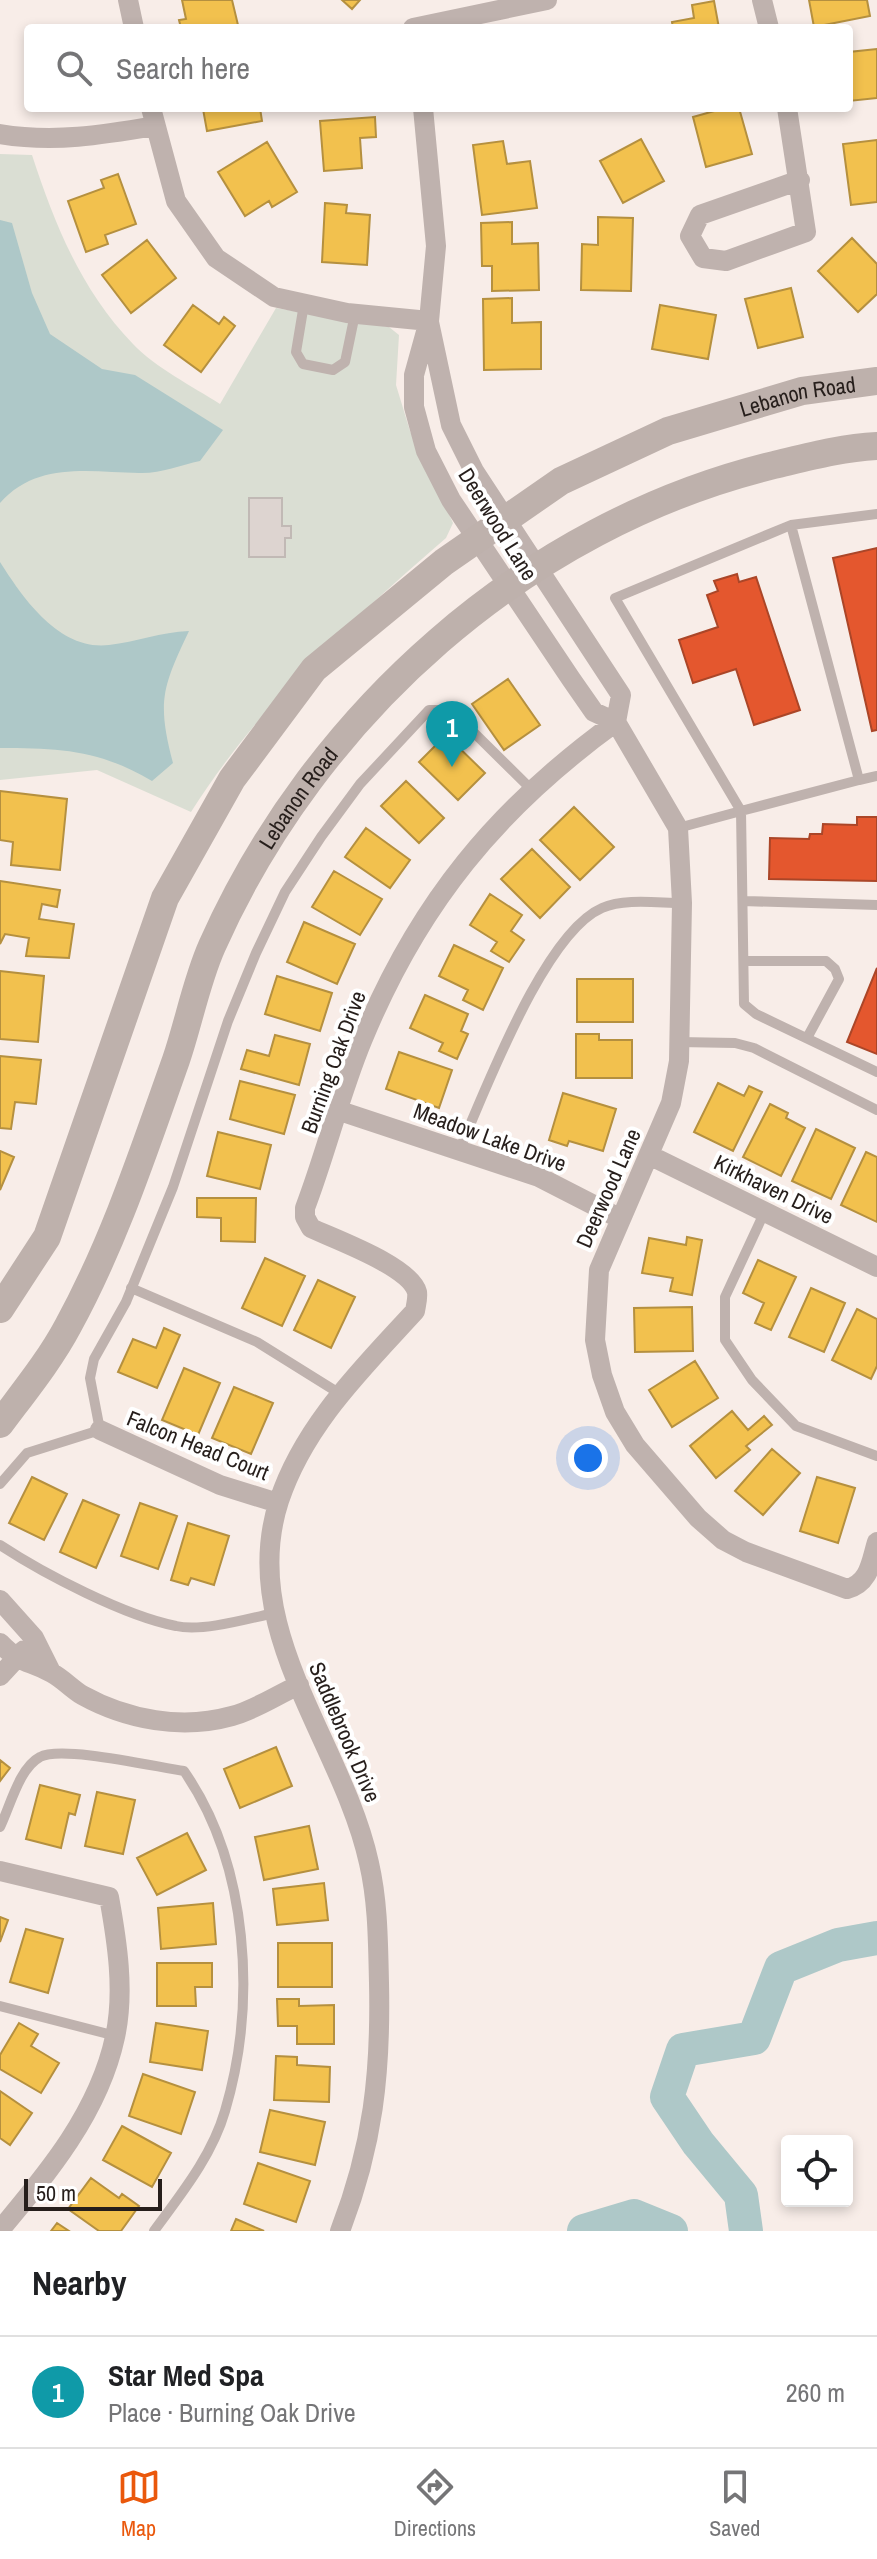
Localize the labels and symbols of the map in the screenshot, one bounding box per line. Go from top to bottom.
street label: Lebanon Road [736,369,857,424]
street label: Deerwood Lane [452,462,544,586]
pin: 1 [426,701,478,767]
street label: Lebanon Road [251,741,344,855]
street label: Burning Oak Drive [293,987,373,1137]
street label: Meadow Lake Drive [409,1095,571,1179]
street label: Deerwood Lane [568,1124,648,1252]
street label: Kirkhaven Drive [709,1147,839,1231]
street label: Falcon Head Court [123,1403,273,1487]
your location [568,1438,608,1478]
street label: Saddlebrook Drive [302,1657,388,1807]
scale bar [24,2175,162,2211]

